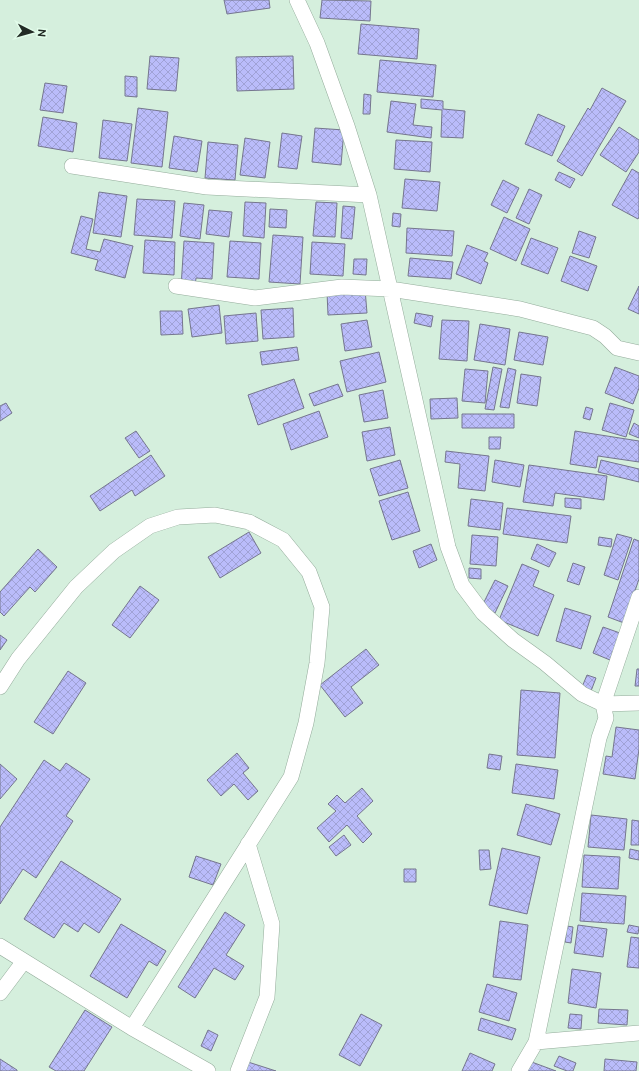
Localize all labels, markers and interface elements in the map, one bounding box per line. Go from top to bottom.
north arrow [12,12,52,52]
text: N [36,28,48,38]

